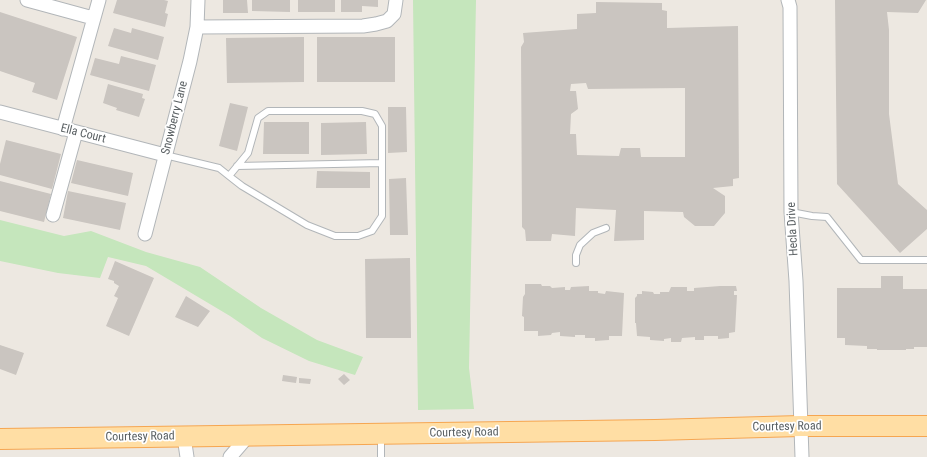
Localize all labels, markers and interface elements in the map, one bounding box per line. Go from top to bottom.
street label: Snowberry Lane [159,80,191,156]
street label: Ella Court [59,121,107,147]
street label: Hecla Drive [784,202,802,256]
street label: Courtesy Road [752,419,822,435]
street label: Courtesy Road [429,425,499,441]
street label: Courtesy Road [105,429,175,445]

